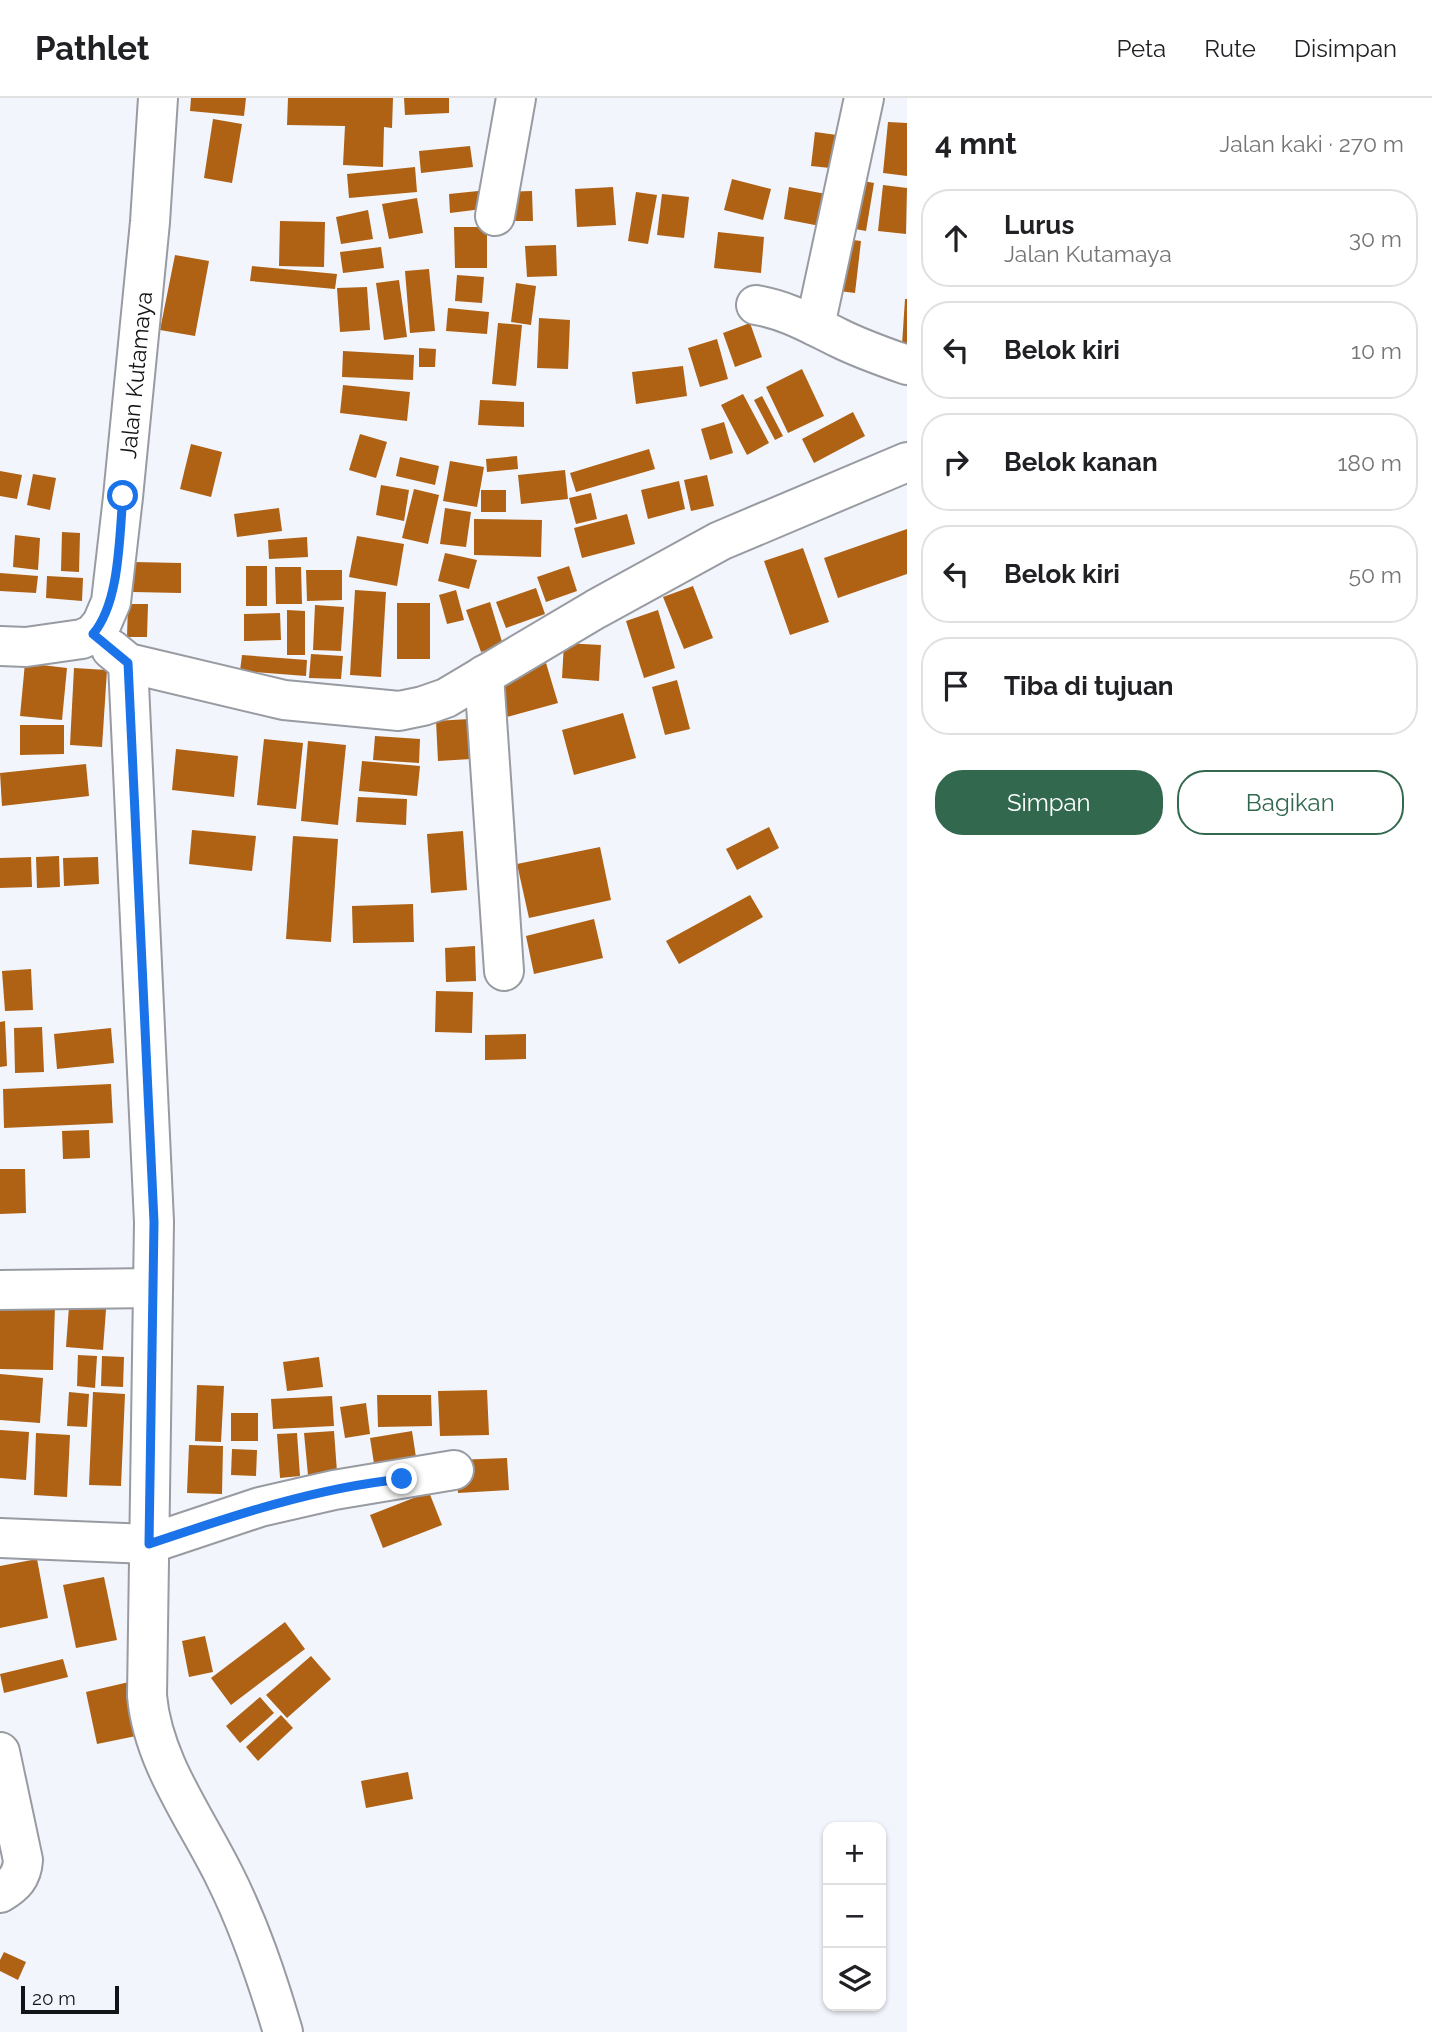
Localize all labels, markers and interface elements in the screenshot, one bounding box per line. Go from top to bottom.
text: Pathlet [35,29,149,68]
text: Peta [1116,34,1166,63]
text: Rute [1204,34,1256,63]
text: Disimpan [1294,34,1397,63]
text: 4 mnt [935,126,1017,161]
text: Jalan kaki · 270 m [1219,130,1404,157]
text: Lurus [1004,210,1074,240]
icon: ahead [937,219,975,257]
text: 30 m [1349,225,1402,252]
text: Jalan Kutamaya [1004,240,1172,267]
street label: Jalan Kutamaya [113,290,157,460]
icon: left [937,331,975,369]
text: Belok kiri [1004,335,1120,365]
text: 10 m [1351,337,1402,364]
icon: right [937,443,975,481]
text: Belok kanan [1004,447,1158,477]
text: 180 m [1337,449,1402,476]
route start [107,480,138,511]
icon: left [937,555,975,593]
text: Belok kiri [1004,559,1120,589]
text: 50 m [1348,561,1402,588]
icon: arrive [937,667,975,705]
text: Tiba di tujuan [1004,671,1174,701]
button: Simpan [935,770,1163,835]
button: Bagikan [1177,770,1404,835]
route end [386,1463,417,1494]
map controls [823,1822,886,2011]
button: + [823,1822,886,1885]
button: − [823,1885,886,1948]
button: layers [823,1948,886,2011]
scale bar [21,1983,119,2015]
text: 20 m [32,1987,76,2009]

